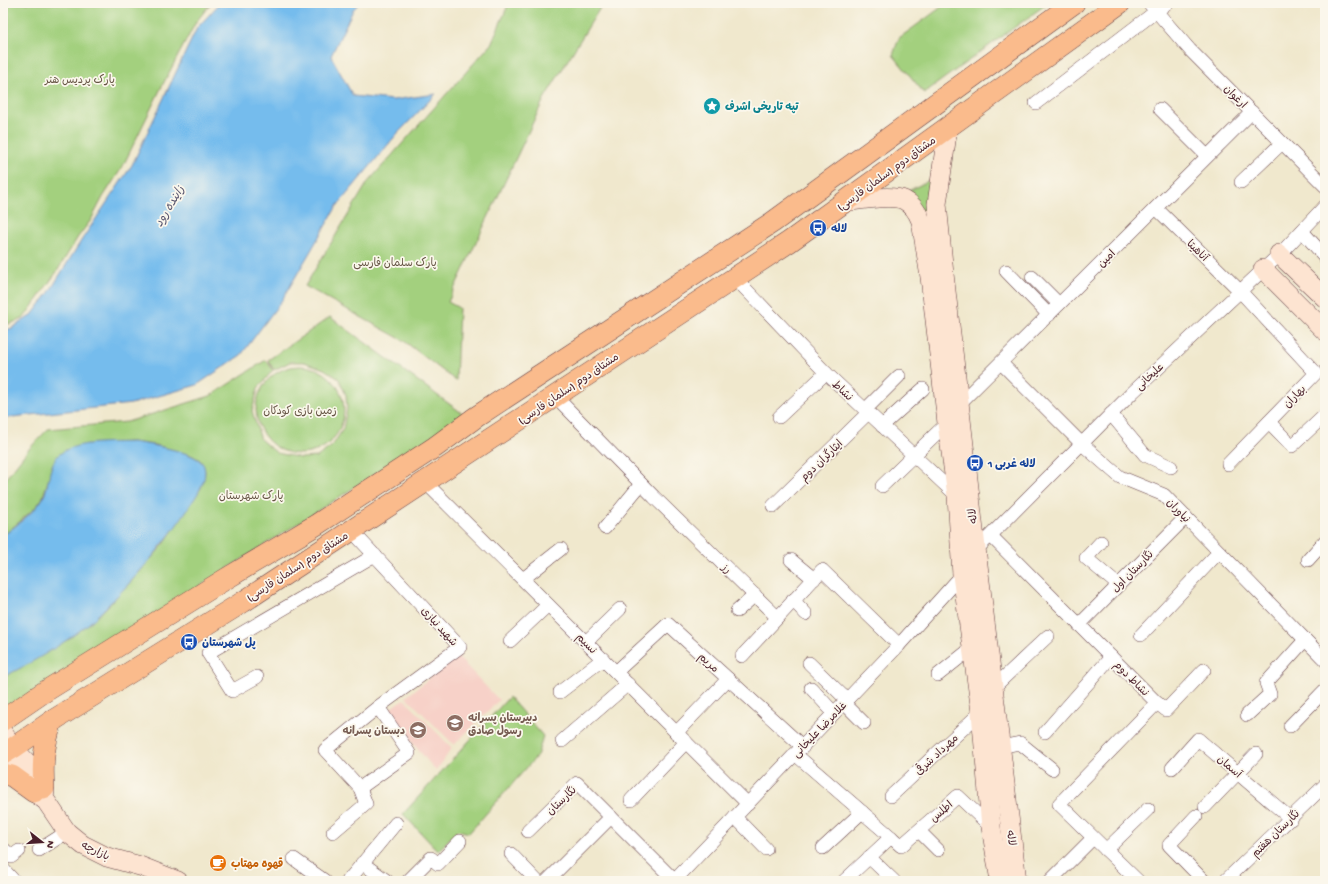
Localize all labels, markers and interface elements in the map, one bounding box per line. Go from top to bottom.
park label: پارک پردیس هنر [44,74,115,87]
street label: ارغوان [1221,83,1249,111]
place icon: تپه تاریخی اشرف [702,96,722,116]
place label: تپه تاریخی اشرف [725,100,799,114]
street label: مشتاق دوم (سلمان فارسی) [835,134,939,215]
water label: زاینده رود [152,183,189,230]
bus stop icon: لاله [808,218,828,238]
place label: لاله [831,223,847,236]
street label: آناهیتا [1183,237,1212,265]
street label: امین [1095,247,1119,271]
park label: پارک سلمان فارسی [353,257,437,270]
street label: مشتاق دوم (سلمان فارسی) [516,351,622,429]
street label: علیخانی [1133,361,1167,393]
street label: نشاط [829,378,855,404]
street label: بهاران [1281,383,1309,411]
park label: زمین بازی کودکان [263,405,337,418]
street label: ایثارگران دوم [797,437,847,485]
bus stop icon: لاله غربی 1 [965,453,985,473]
place label: لاله غربی 1 [987,458,1036,471]
park label: پارک شهرستان [219,490,283,503]
street label: نیاوران [1163,496,1193,526]
street label: لاله [966,507,981,524]
street label: مشتاق دوم (سلمان فارسی) [245,530,352,606]
street label: نگارستان اول [1109,548,1157,596]
street label: رز [718,562,733,577]
street label: شهید نیازی [418,605,460,649]
bus stop icon: پل شهرستان [179,632,199,652]
street label: نسیم [572,632,598,658]
place label: پل شهرستان [202,637,256,650]
street label: مریم [694,651,720,676]
street label: نشاط دوم [1110,659,1151,700]
street label: غلامرضا علیخانی [790,699,850,761]
place label: دبیرستان پسرانه رسول صادق [468,712,537,738]
school or university icon: دبیرستان پسرانه رسول صادق [445,713,465,733]
school or university icon: دبستان پسرانه [408,720,428,740]
place label: دبستان پسرانه [343,725,405,738]
street label: مهرداد شرقی [911,730,961,778]
street label: آسمان [1214,752,1246,782]
street label: نگارستان [544,783,580,818]
street label: اطلس [928,799,956,826]
street label: نگارستان هفتم [1248,807,1304,861]
north arrow [22,822,62,862]
street label: لاله [1003,830,1018,847]
text: N [43,839,56,850]
street label: بازارچه [79,839,112,864]
cafe icon: قهوه مهتاب [208,853,228,873]
place label: قهوه مهتاب [231,857,283,871]

